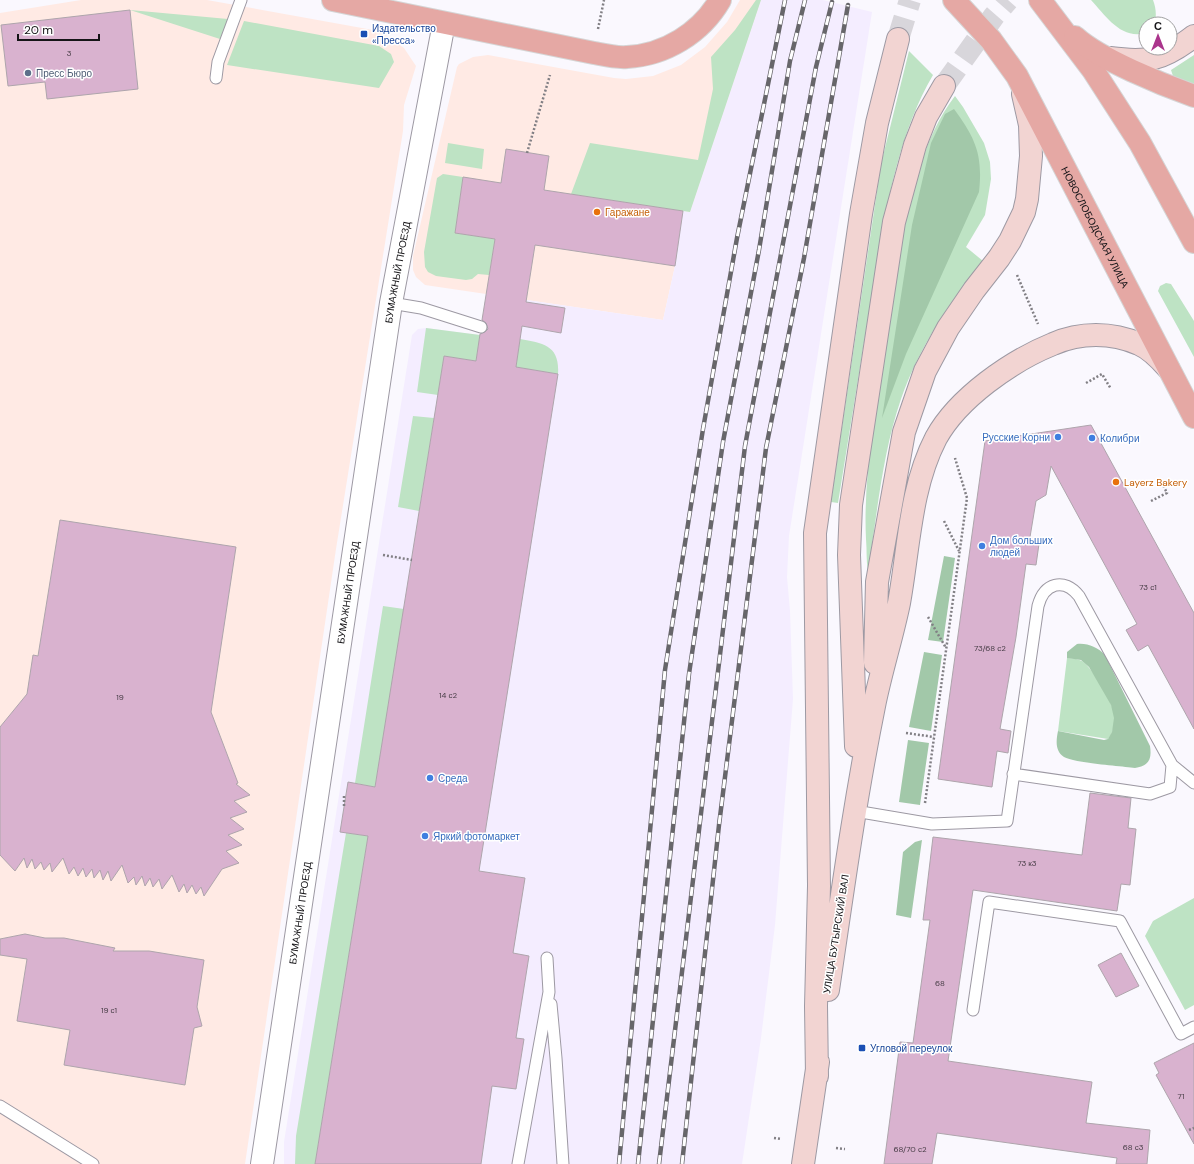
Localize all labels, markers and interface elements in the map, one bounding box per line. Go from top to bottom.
scale bar [18,16,99,42]
north arrow [1138,16,1178,56]
text: С [1154,19,1162,33]
text: 20 m [24,22,53,38]
place label: Издательство «Пресса» [372,22,436,47]
marker: Издательство «Пресса» [359,29,369,39]
house number: 3 [67,48,72,58]
place label: Пресс Бюро [36,67,93,80]
marker: Пресс Бюро [23,68,33,78]
street label: НОВОСЛОБОДСКАЯ УЛИЦА [1059,164,1132,290]
place label: Гаражане [605,206,650,219]
marker: Гаражане [592,207,602,217]
street label: БУМАЖНЫЙ ПРОЕЗД [382,220,413,324]
place label: Русские Корни [982,431,1050,444]
marker: Русские Корни [1053,432,1063,442]
place label: Колибри [1100,432,1139,445]
marker: Колибри [1087,433,1097,443]
place label: Layerz Bakery [1124,476,1188,489]
marker: Layerz Bakery [1111,477,1121,487]
place label: Дом больших людей [990,534,1053,559]
street label: БУМАЖНЫЙ ПРОЕЗД [334,540,362,645]
marker: Дом больших людей [977,541,987,551]
house number: 73 с1 [1139,582,1157,592]
house number: 73/68 с2 [974,643,1006,653]
house number: 14 с2 [439,690,457,700]
house number: 19 [116,692,124,702]
place label: Среда [438,772,468,785]
marker: Среда [425,773,435,783]
place label: Яркий фотомаркет [433,830,520,843]
marker: Яркий фотомаркет [420,831,430,841]
house number: 73 к3 [1017,858,1037,868]
street label: БУМАЖНЫЙ ПРОЕЗД [286,860,314,965]
street label: УЛИЦА БУТЫРСКИЙ ВАЛ [820,873,852,995]
house number: 68 [935,978,945,988]
house number: 19 с1 [101,1005,117,1015]
place label: Угловой переулок [870,1042,953,1055]
marker: Угловой переулок [857,1043,867,1053]
house number: 71 [1178,1091,1184,1101]
house number: 68 с3 [1123,1142,1144,1152]
house number: 68/70 с2 [893,1144,927,1154]

